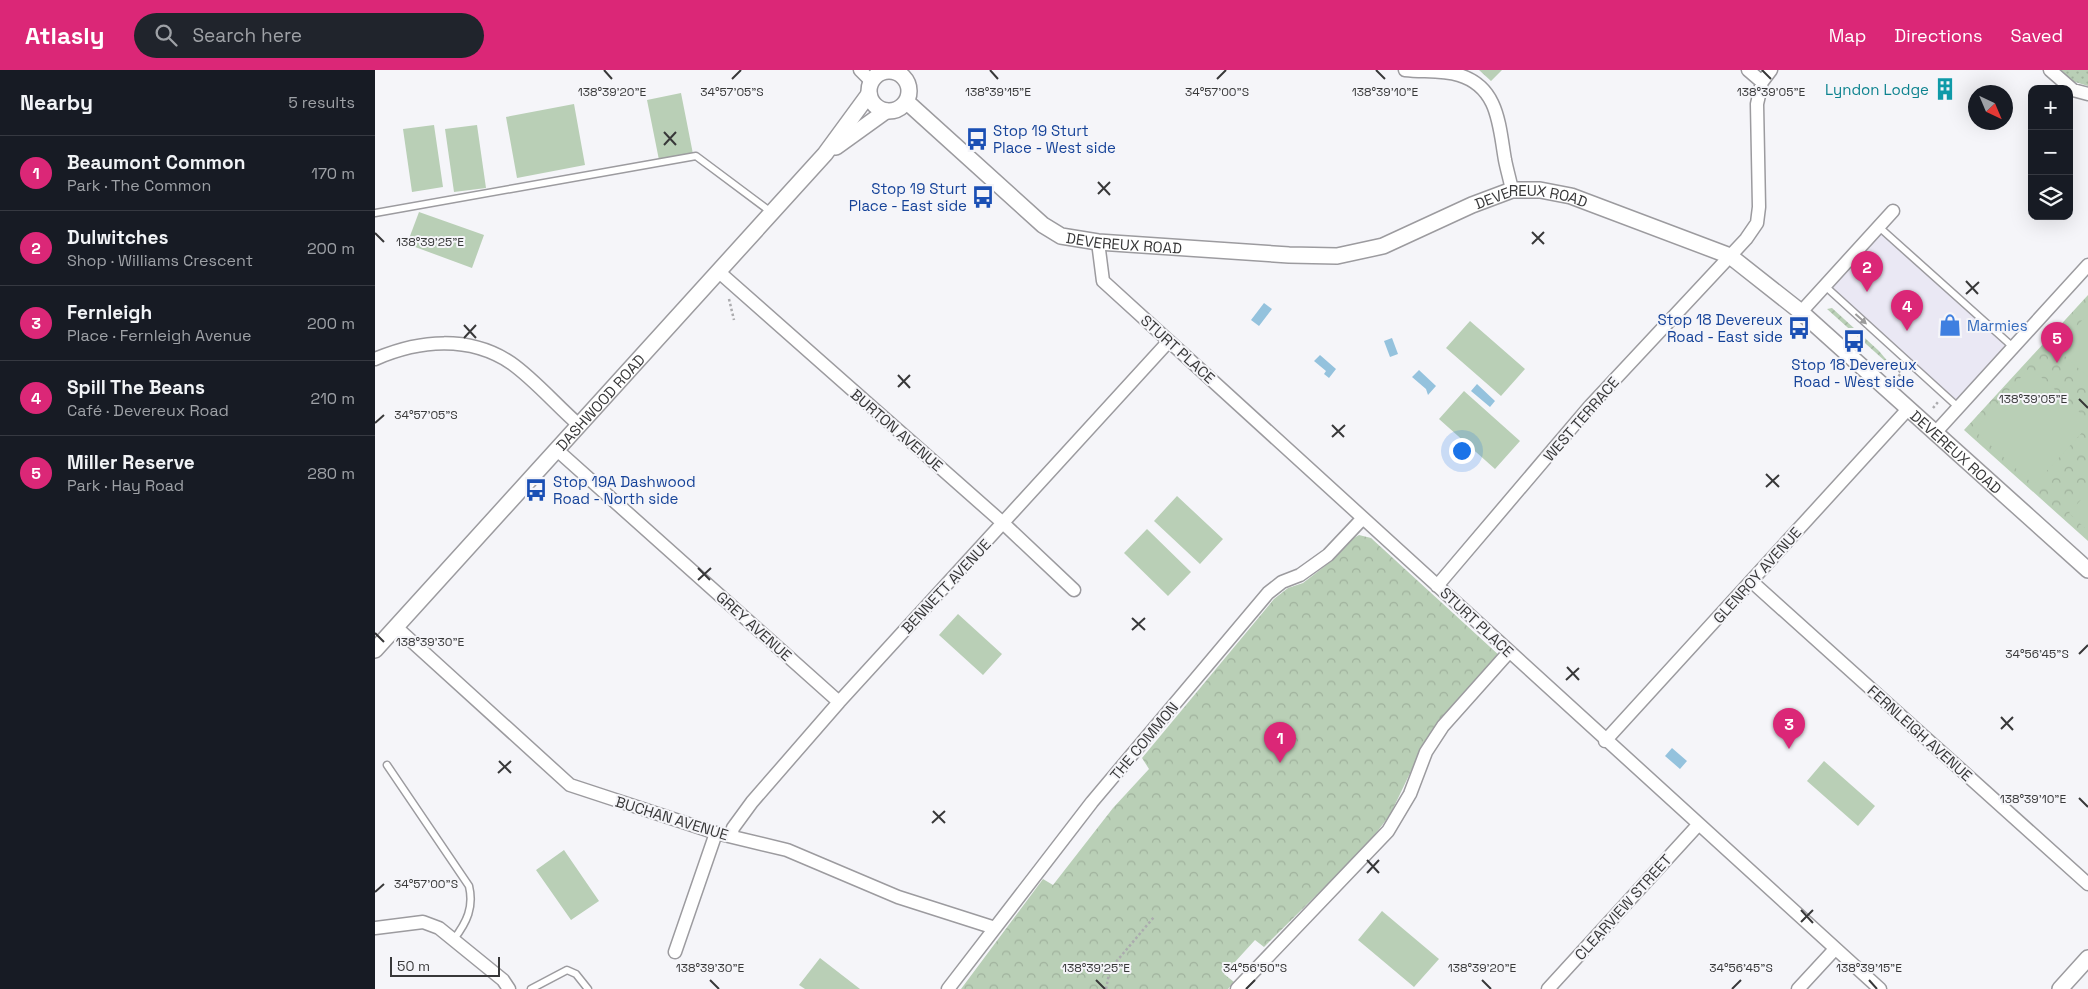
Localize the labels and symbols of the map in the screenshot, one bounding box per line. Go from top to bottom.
building icon: Lyndon Lodge [1932,76,1958,102]
place label: Lyndon Lodge [1825,80,1929,99]
text: 138°39'20"E [578,84,647,100]
text: 34°57'05"S [700,84,764,100]
text: 138°39'15"E [965,84,1031,100]
text: 34°57'00"S [1185,84,1249,100]
text: 138°39'10"E [1352,84,1418,100]
text: 138°39'05"E [1737,84,1806,100]
north arrow [1968,85,2013,130]
place label: Stop 19 Sturt Place - West side [993,121,1116,157]
bus stop icon: Stop 19 Sturt Place - West side [964,126,990,152]
place label: Stop 19 Sturt Place - East side [849,179,967,215]
street label: DEVEREUX ROAD [1472,180,1591,213]
bus stop icon: Stop 19 Sturt Place - East side [970,184,996,210]
street label: DEVEREUX ROAD [1065,227,1183,257]
text: 138°39'25"E [396,234,464,250]
pin: 2 [1851,251,1883,292]
pin: 4 [1891,290,1923,331]
place label: Stop 18 Devereux Road - East side [1657,310,1783,346]
street label: STURT PLACE [1137,311,1219,387]
shop icon: Marmies [1937,312,1963,338]
one-way arrow [1855,313,1867,325]
bus stop icon: Stop 18 Devereux Road - East side [1786,315,1812,341]
place label: Marmies [1967,316,2028,335]
pin: 5 [2041,322,2073,363]
bus stop icon: Stop 18 Devereux Road - West side [1841,328,1867,354]
street label: DASHWOOD ROAD [552,350,649,454]
place label: Stop 18 Devereux Road - West side [1791,355,1917,391]
street label: WEST TERRACE [1539,373,1623,465]
street label: BURTON AVENUE [847,385,947,475]
text: 138°39'05"E [1999,391,2068,407]
street label: DEVEREUX ROAD [1907,406,2006,498]
text: 34°57'05"S [394,407,458,423]
your location [1449,438,1475,464]
place label: Stop 19A Dashwood Road - North side [553,472,696,508]
bus stop icon: Stop 19A Dashwood Road - North side [523,477,549,503]
street label: GLENROY AVENUE [1709,523,1805,627]
street label: BENNETT AVENUE [897,535,995,637]
street label: STURT PLACE [1436,583,1518,661]
street label: GREY AVENUE [712,587,796,665]
text: 138°39'30"E [396,634,465,650]
text: 34°56'45"S [2005,646,2069,662]
street label: FERNLEIGH AVENUE [1864,681,1976,785]
street label: THE COMMON [1106,698,1182,784]
pin: 3 [1773,708,1805,749]
pin: 1 [1264,722,1296,763]
text: 138°39'10"E [2000,791,2066,807]
street label: BUCHAN AVENUE [613,792,731,844]
street label: CLEARVIEW STREET [1570,850,1676,964]
text: 34°57'00"S [394,876,458,892]
scale bar [390,954,500,977]
text: 138°39'30"E [676,960,745,976]
text: 138°39'25"E [1062,960,1130,976]
text: 34°56'50"S [1223,960,1287,976]
text: 138°39'20"E [1448,960,1517,976]
text: 34°56'45"S [1709,960,1773,976]
text: 138°39'15"E [1836,960,1902,976]

